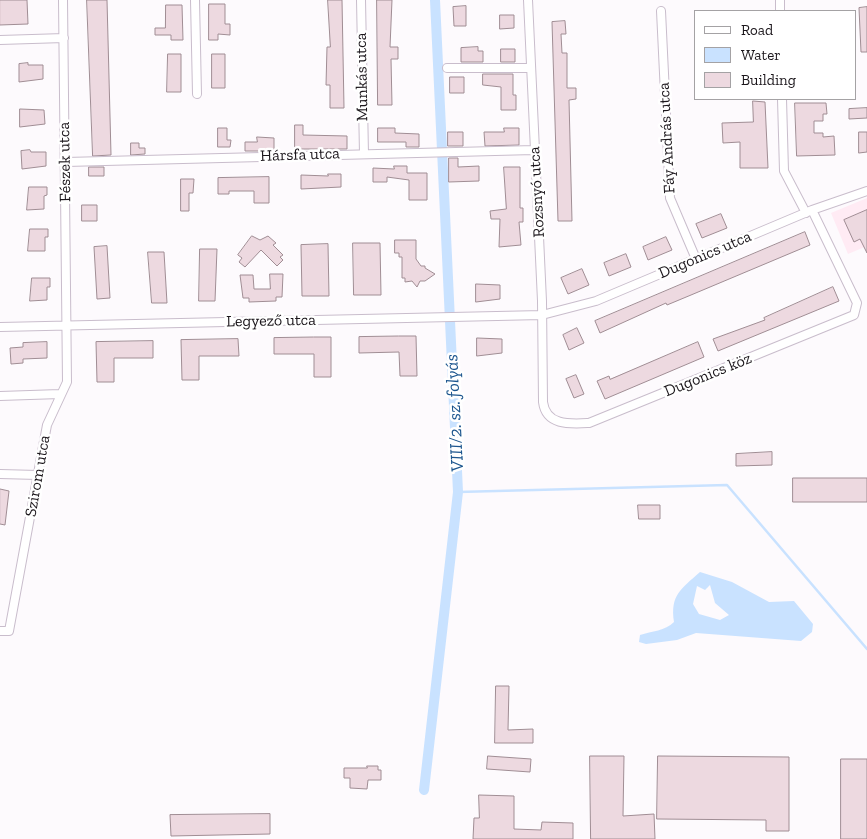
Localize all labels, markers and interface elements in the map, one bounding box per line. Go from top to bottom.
legend [694,10,857,100]
text: Road [741,21,773,39]
street label: Munkás utca [352,33,372,121]
text: Water [741,46,781,64]
text: Building [741,71,796,89]
street label: Fáy András utca [654,82,680,194]
street label: Fészek utca [55,122,75,202]
street label: Hársfa utca [260,144,340,166]
street label: Rozsnyó utca [525,146,549,238]
street label: Dugonics utca [656,227,754,283]
street label: Legyező utca [226,311,316,331]
street label: Dugonics köz [661,349,755,401]
water label: VIII/2. sz. folyás [441,354,469,472]
street label: Szirom utca [21,434,55,518]

